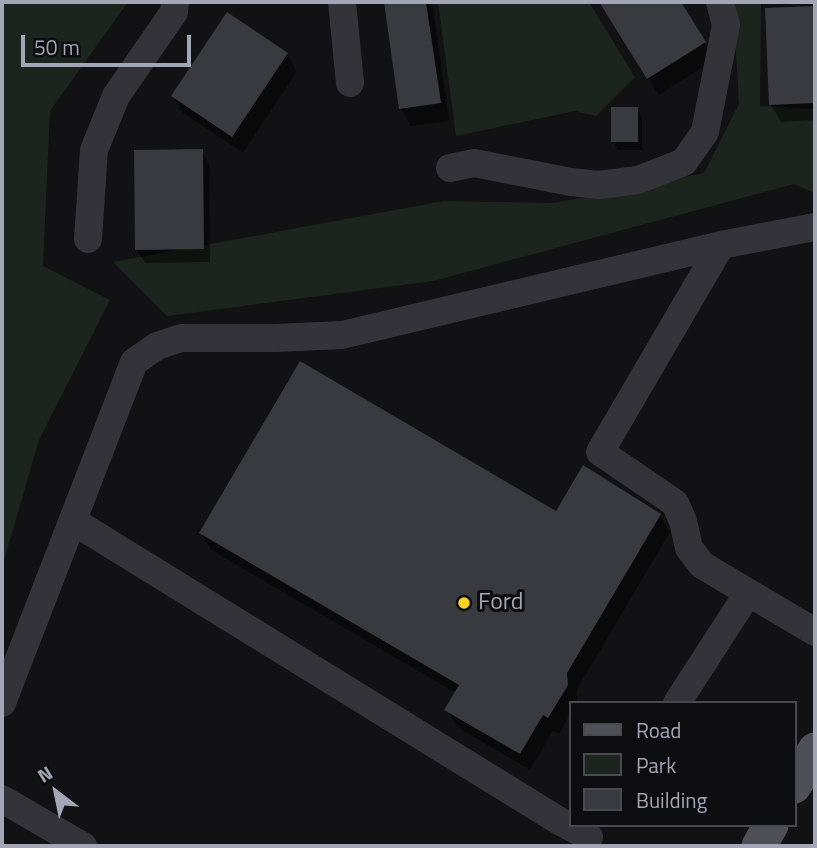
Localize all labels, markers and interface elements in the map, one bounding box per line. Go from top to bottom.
scale bar [24,21,194,65]
text: 50 m [34,31,80,63]
place label: Ford [478,589,524,617]
marker: Ford [456,595,472,611]
legend [568,701,796,827]
text: Road [636,714,681,746]
text: Park [636,749,676,781]
north arrow [21,757,91,827]
text: N [31,758,58,790]
text: Building [636,784,707,816]

